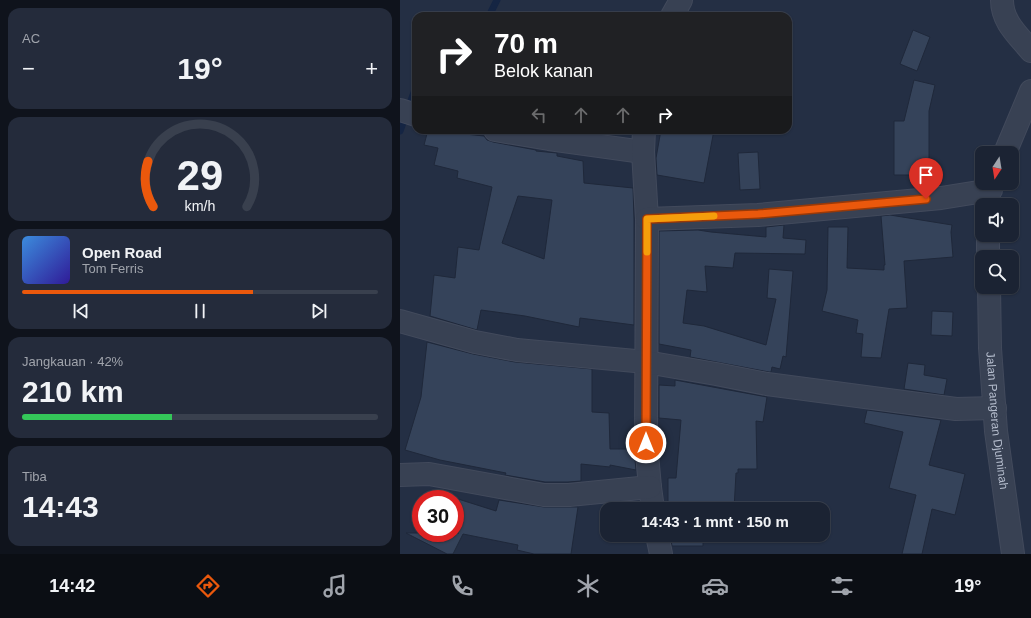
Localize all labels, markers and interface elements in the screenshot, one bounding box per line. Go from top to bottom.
icon: right [428,28,480,80]
text: 70 m [494,28,558,59]
text: AC [22,31,40,46]
text: 19° [177,52,223,85]
text: − [22,56,35,81]
text: + [365,56,378,81]
text: Belok kanan [494,61,593,81]
icon: left [528,104,550,126]
icon: ahead [570,104,592,126]
icon: ahead [612,104,634,126]
icon: right [654,104,676,126]
north arrow [975,146,1019,190]
map controls [975,146,1019,294]
text: 29 [177,151,223,198]
pin [909,158,943,199]
icon: arrive [915,164,937,186]
text: km/h [185,197,216,213]
button: sound [975,198,1019,242]
text: Open Road [82,244,162,261]
button: search [975,250,1019,294]
text: Tom Ferris [82,261,143,276]
icon: previous [70,300,92,322]
icon: pause [189,300,211,322]
icon: next [308,300,330,322]
street label: Jalan Pangeran Djuminah [983,351,1011,490]
text: Jangkauan · 42% [22,354,123,369]
text: 210 km [22,375,124,408]
position arrow [625,422,667,464]
text: Tiba [22,469,47,484]
text: 14:43 [22,490,99,523]
speed limit sign: 30 [412,490,464,542]
text: 14:43 · 1 mnt · 150 m [641,513,789,530]
icon: directions [194,572,222,600]
icon: music [321,572,349,600]
icon: phone [448,572,476,600]
icon: climate [574,572,602,600]
icon: car [701,572,729,600]
icon: filters [828,572,856,600]
text: 14:42 [49,576,95,596]
text: 19° [954,576,982,596]

